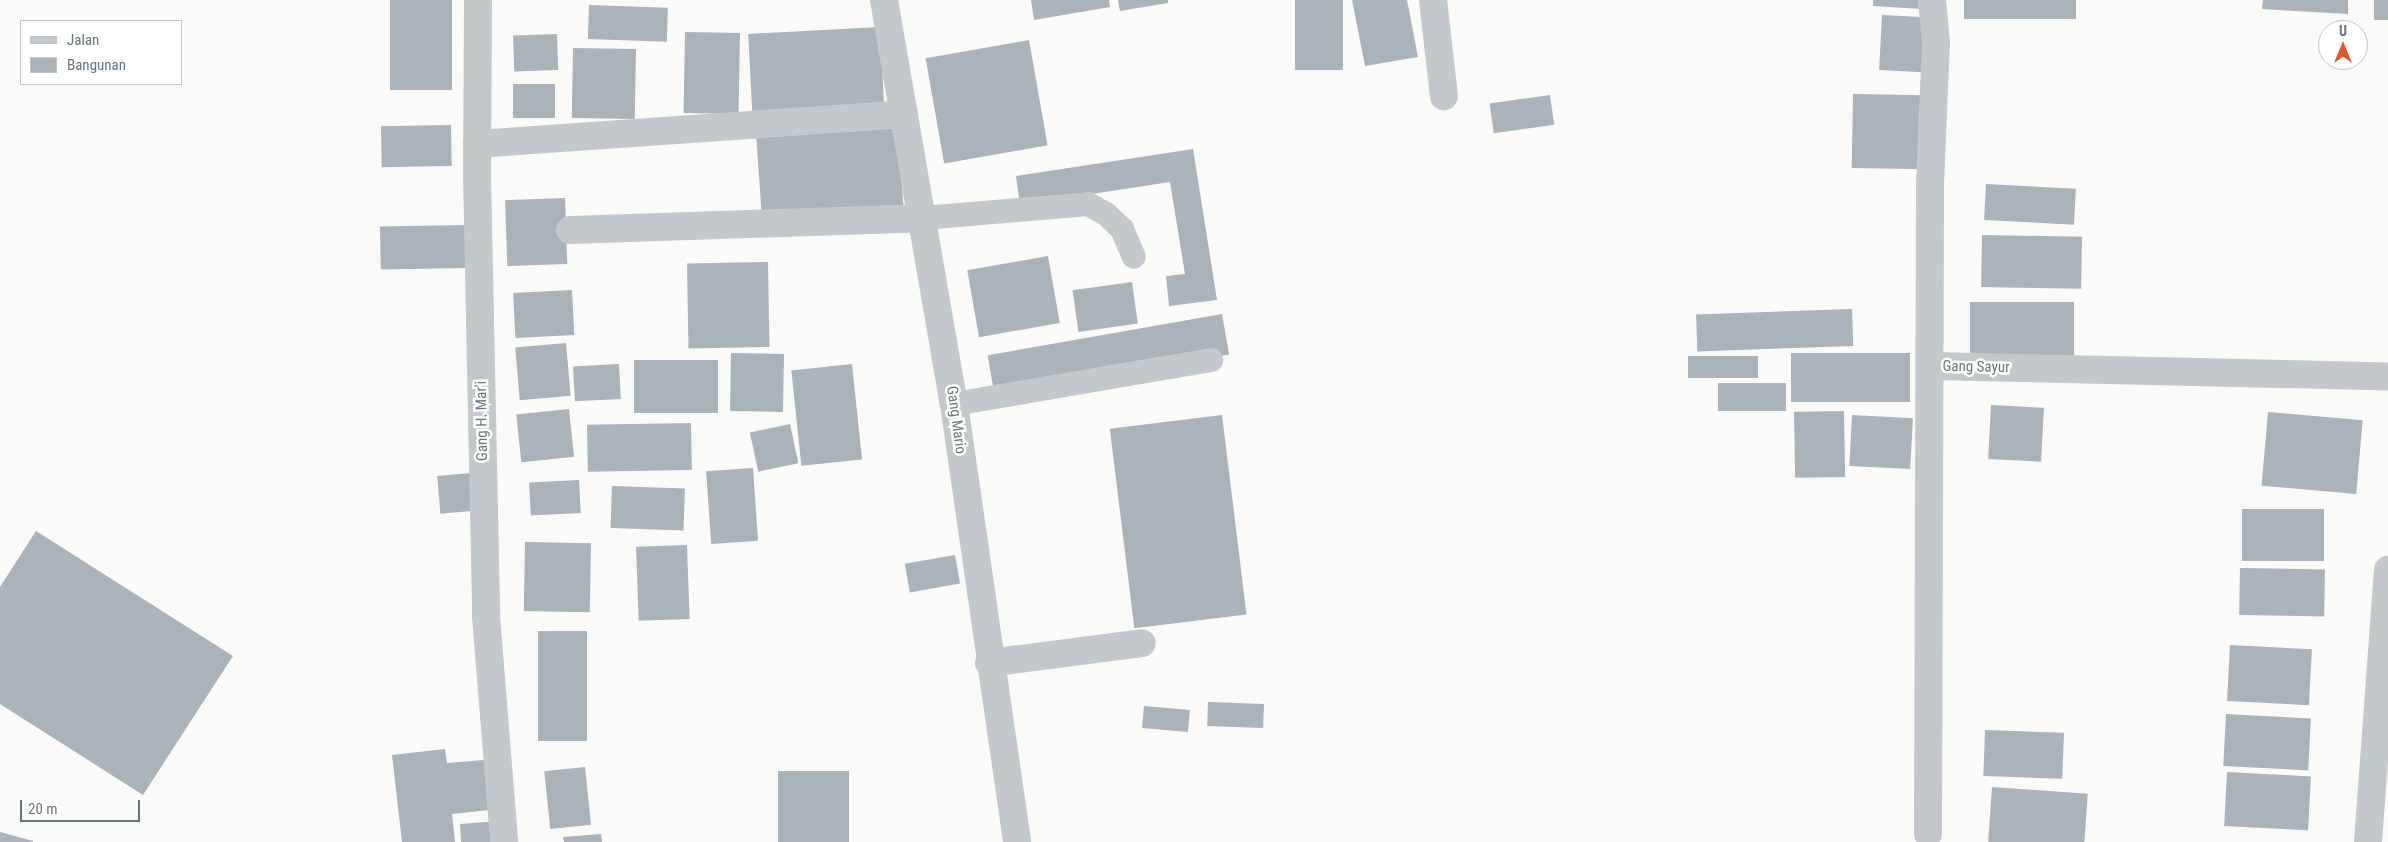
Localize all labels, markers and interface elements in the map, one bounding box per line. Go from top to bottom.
legend [20,20,182,85]
north arrow [2318,20,2368,70]
text: U [2339,23,2347,39]
text: Jalan [67,31,99,49]
text: Bangunan [67,56,126,74]
street label: Gang Sayur [1942,357,2010,377]
street label: Gang H. Mar'i [472,381,492,461]
street label: Gang Mario [942,385,970,455]
scale bar [22,790,142,822]
text: 20 m [28,800,58,818]

